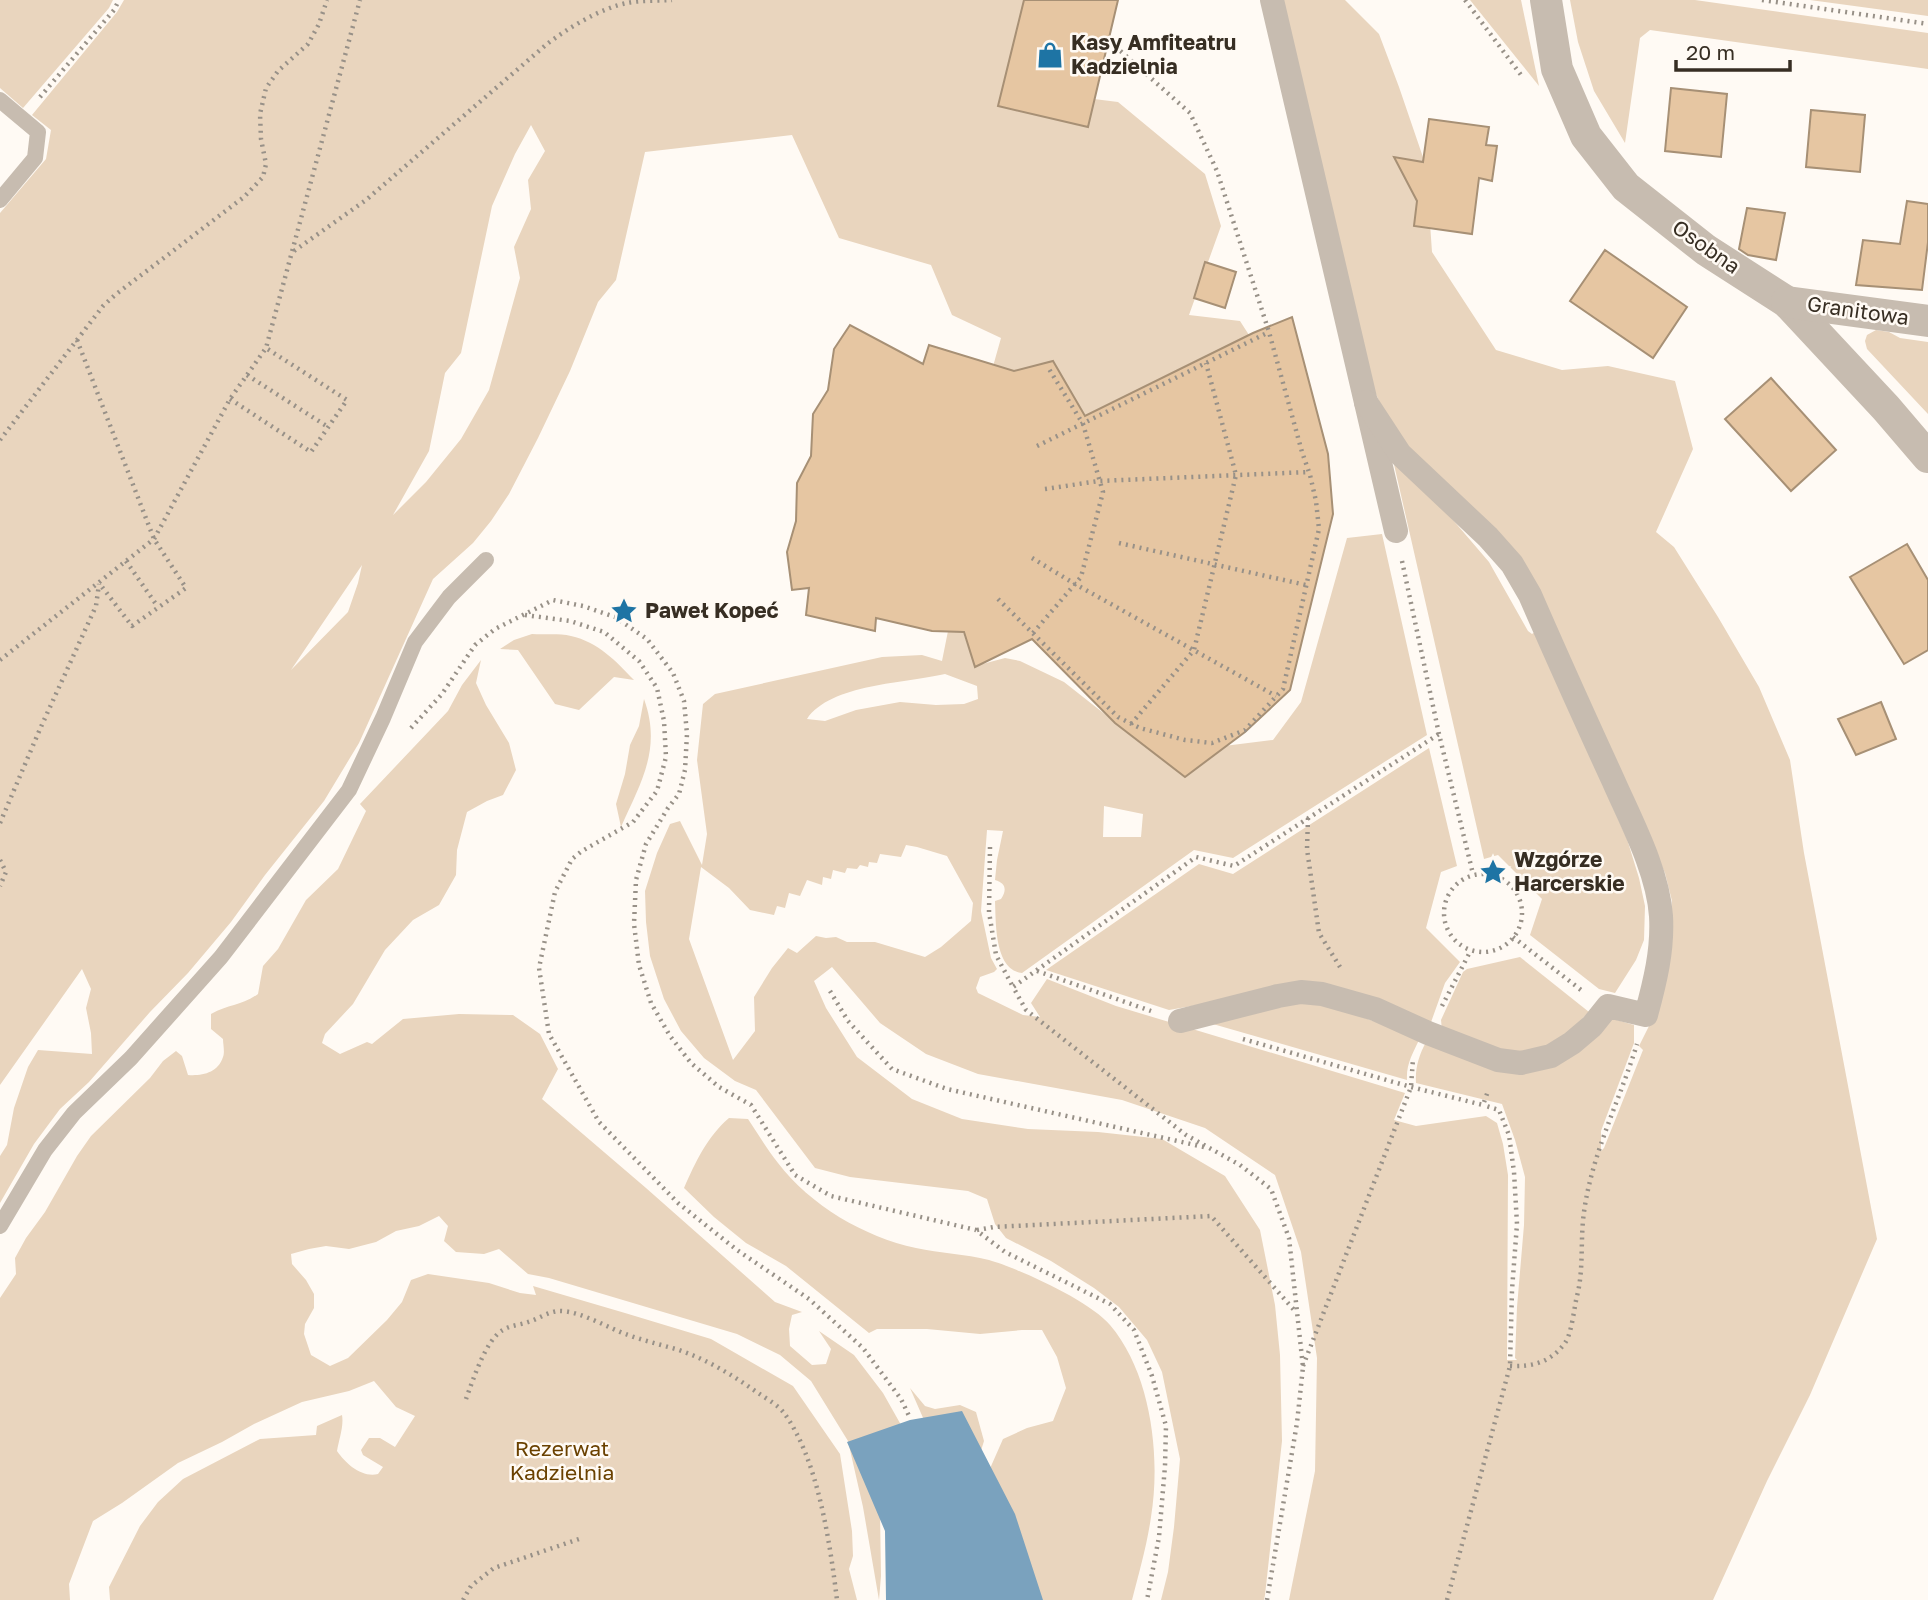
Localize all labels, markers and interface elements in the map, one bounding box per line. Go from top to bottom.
scale bar [1676,28,1790,72]
place label: Kasy Amfiteatru Kadzielnia [1071,29,1236,79]
text: 20 m [1686,39,1735,65]
shop icon: Kasy Amfiteatru Kadzielnia [1035,40,1065,70]
street label: Osobna [1668,213,1746,279]
street label: Granitowa [1806,290,1911,330]
place icon: Paweł Kopeć [609,596,639,626]
place label: Paweł Kopeć [645,597,779,623]
place label: Wzgórze Harcerskie [1514,846,1625,896]
place icon: Wzgórze Harcerskie [1478,857,1508,887]
park label: Rezerwat Kadzielnia [510,1435,614,1485]

